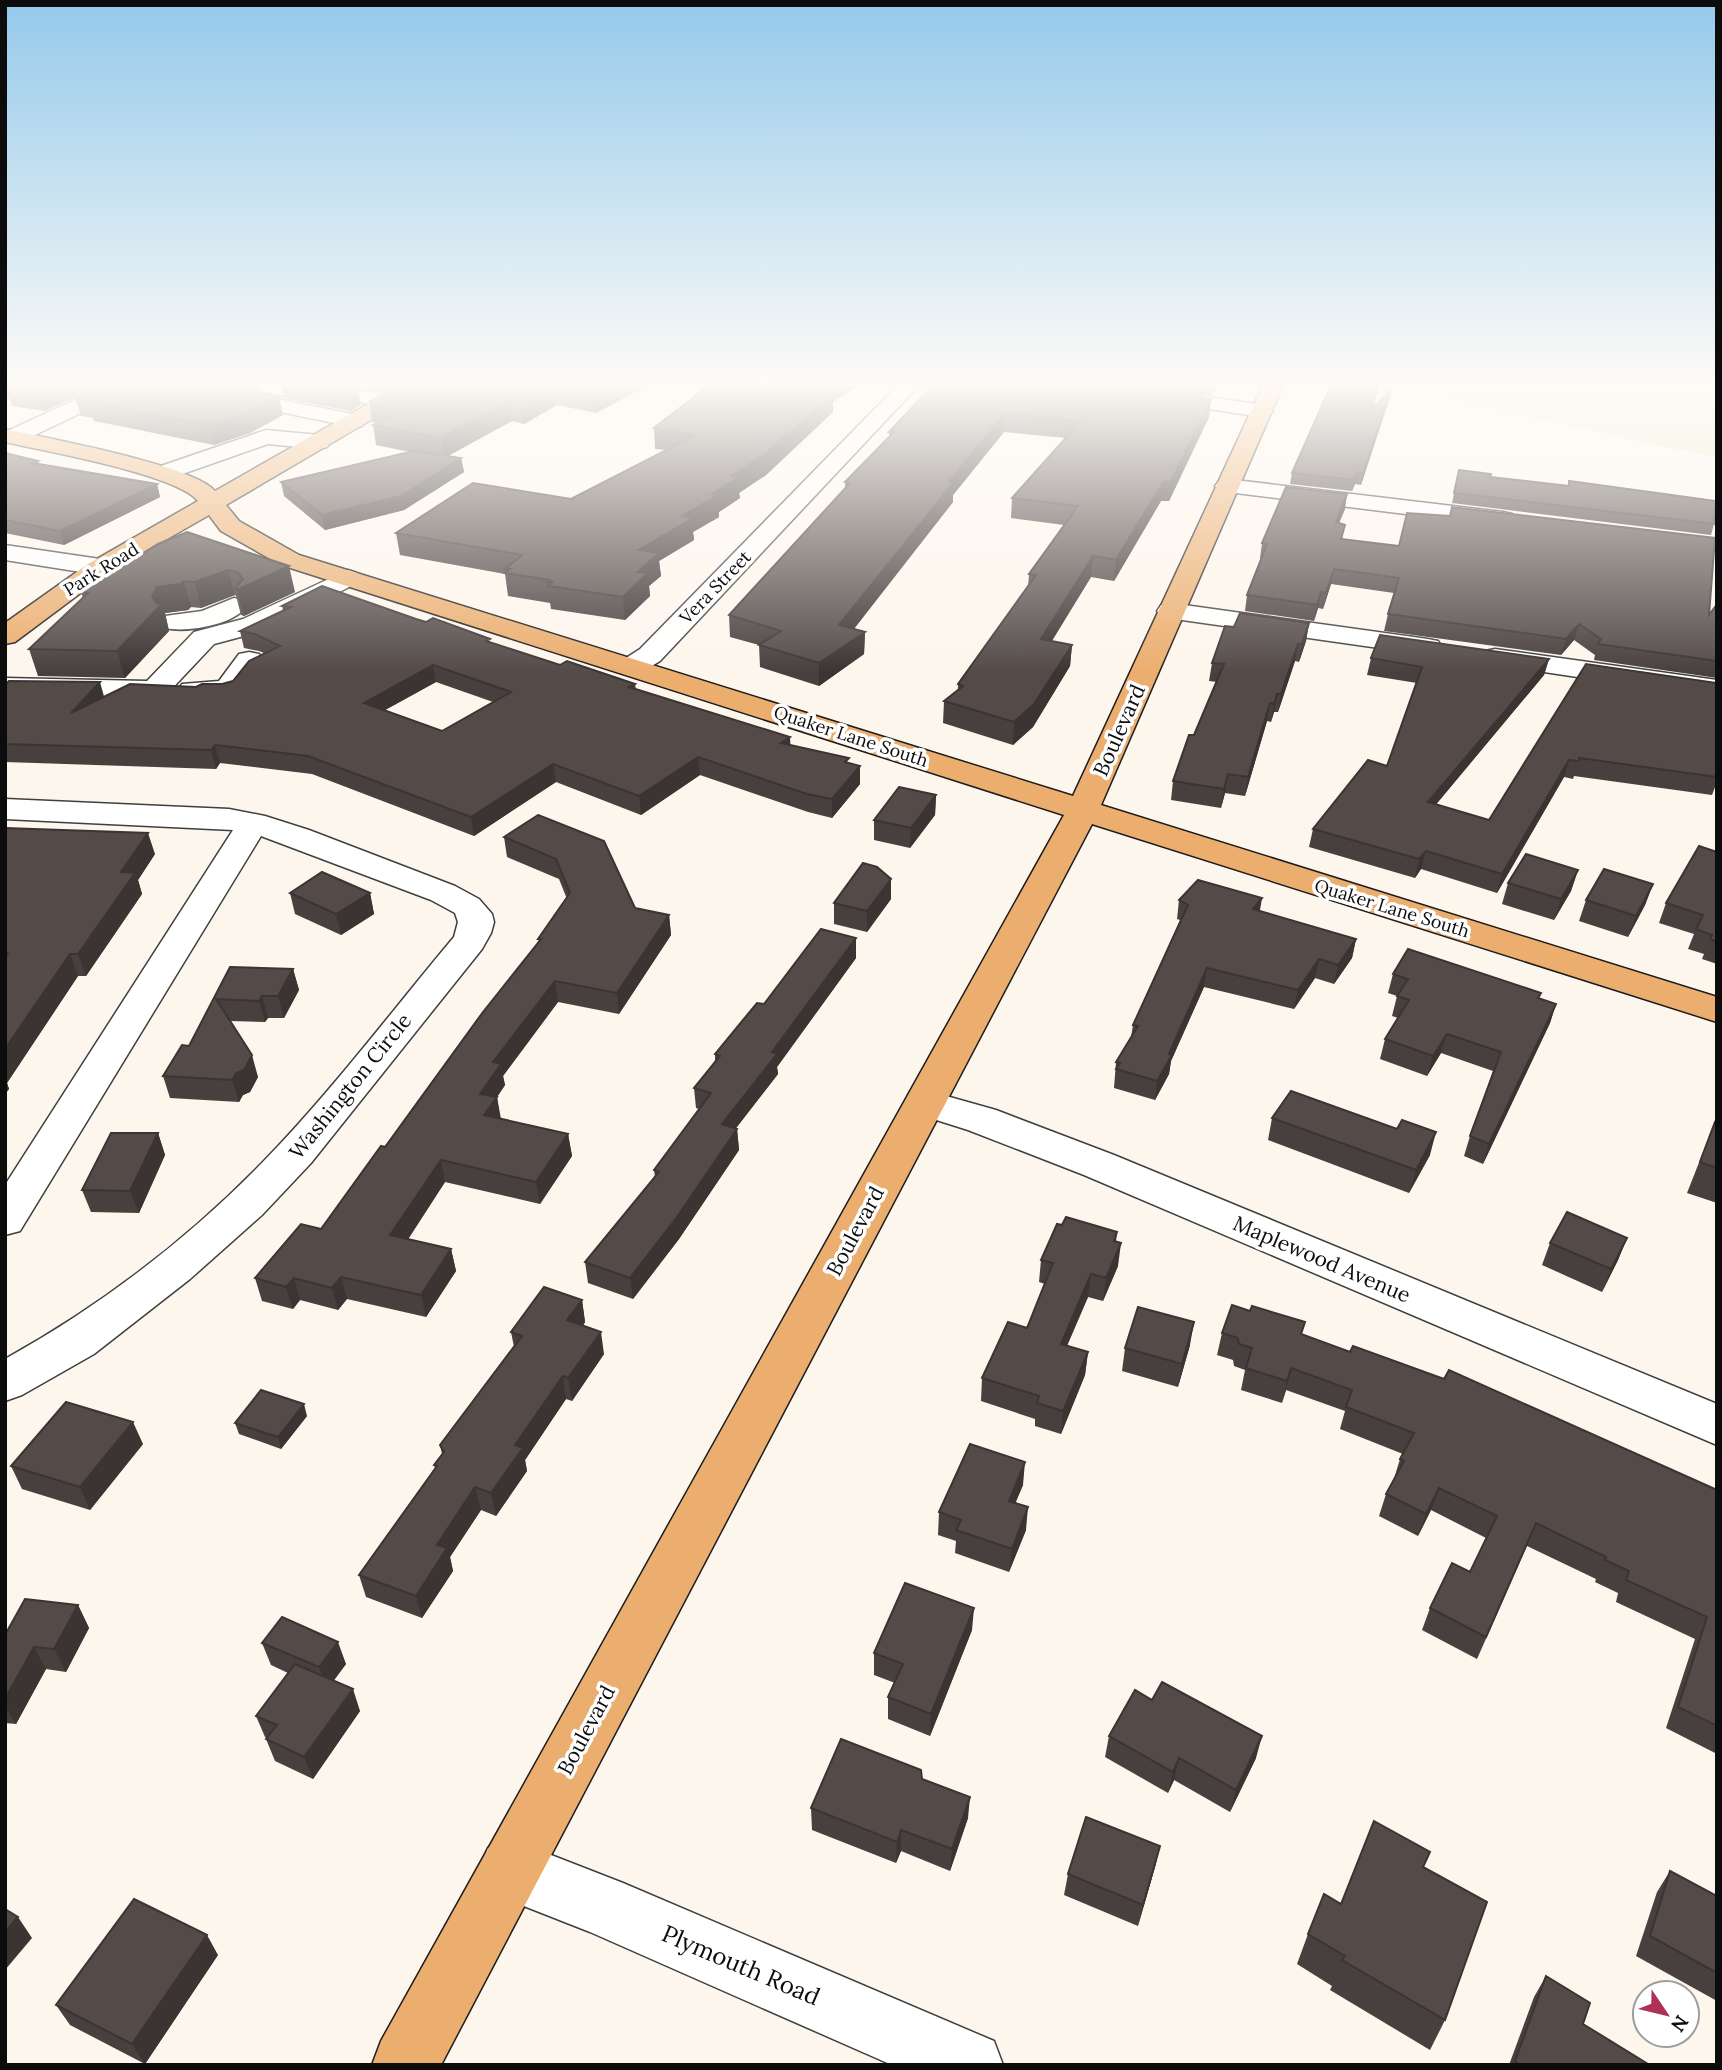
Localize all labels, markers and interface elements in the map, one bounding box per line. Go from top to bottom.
street label: Park Road [59,537,143,601]
street label: Vera Street [674,545,756,629]
street label: Boulevard [1087,680,1151,780]
street label: Quaker Lane South [771,700,931,772]
street label: Quaker Lane South [1312,873,1473,943]
street label: Washington Circle [283,1008,417,1164]
street label: Boulevard [820,1182,890,1280]
street label: Maplewood Avenue [1229,1209,1415,1309]
street label: Boulevard [551,1681,621,1779]
street label: Plymouth Road [657,1918,825,2012]
north arrow [1631,1979,1701,2049]
text: N [1666,2011,1694,2037]

